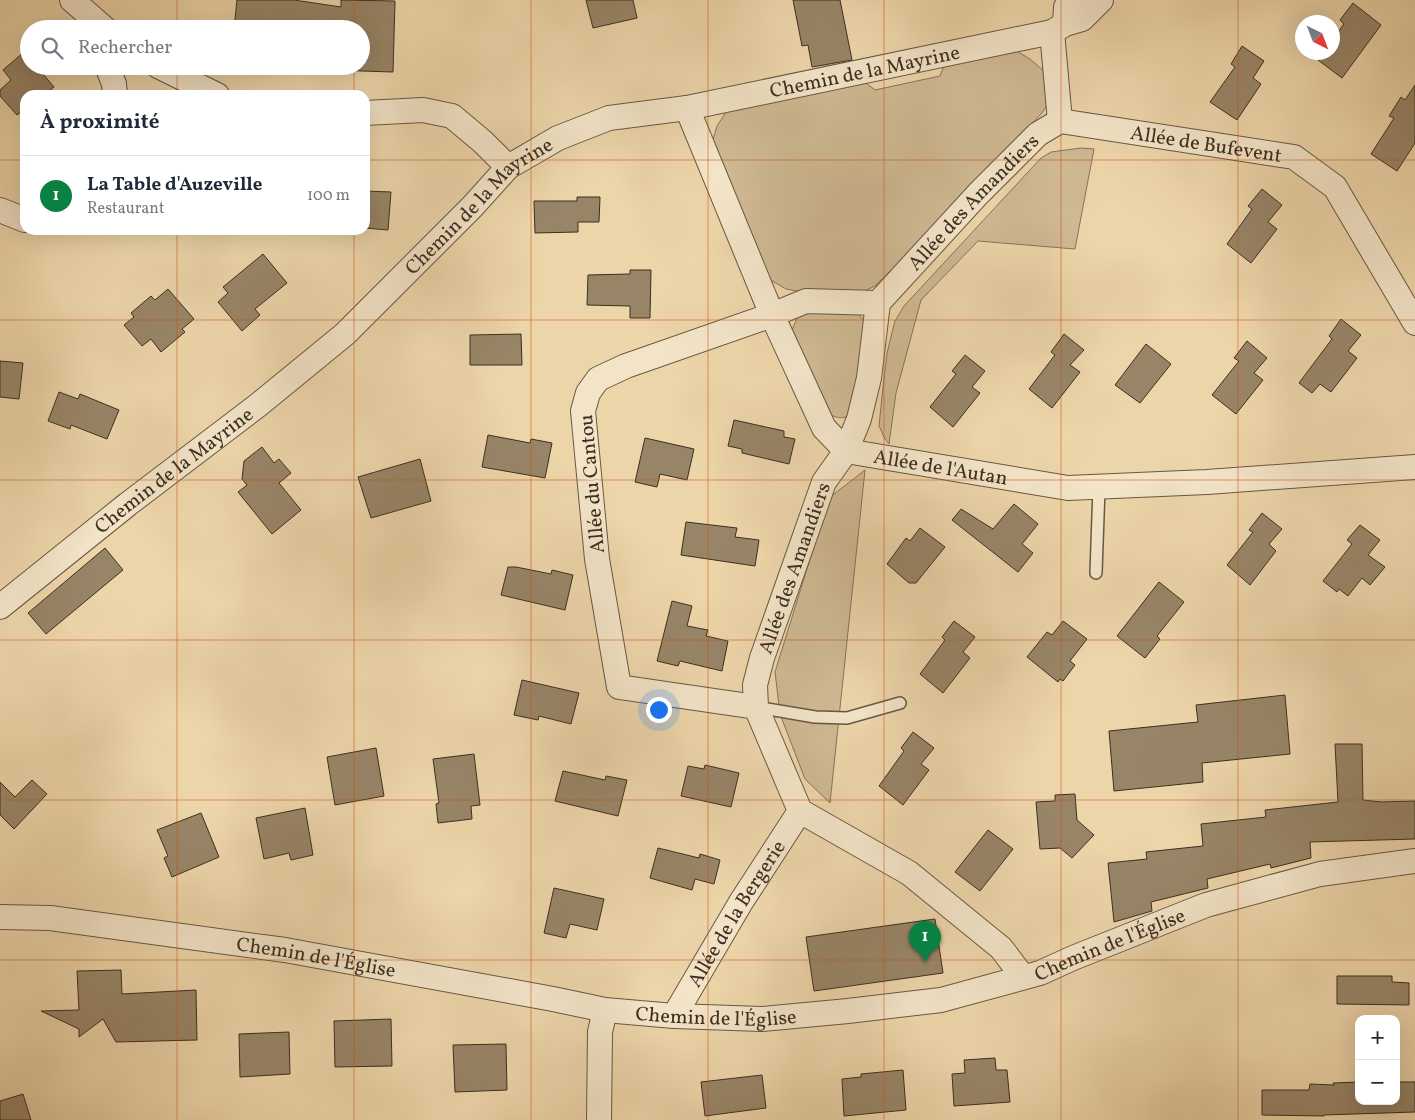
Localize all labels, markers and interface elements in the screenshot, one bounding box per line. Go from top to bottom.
north arrow [1295,15,1340,60]
search box [20,20,370,75]
icon: search [38,34,66,62]
text: Rechercher [78,35,172,61]
street label: Chemin de la Mayrine [767,40,963,106]
text: À proximité [40,108,159,137]
street label: Allée de Bufevent [1128,120,1283,171]
street label: Allée des Amandiers [902,128,1046,278]
street label: Chemin de la Mayrine [400,132,559,282]
text: La Table d'Auzeville [87,172,263,198]
text: 1 [53,185,59,207]
text: 100 m [307,185,350,207]
text: Restaurant [87,198,165,220]
street label: Chemin de la Mayrine [89,402,260,542]
street label: Allée du Cantou [573,413,613,554]
street label: Allée de l'Autan [871,444,1010,494]
street label: Allée des Amandiers [753,479,839,658]
your location [646,697,672,723]
street label: Allée de la Bergerie [682,835,793,993]
street label: Chemin de l'Église [1030,903,1190,990]
pin: 1 [909,921,941,962]
street label: Chemin de l'Église [235,932,398,986]
street label: Chemin de l'Église [634,1001,798,1035]
map controls [1355,1015,1400,1105]
button: + [1355,1015,1400,1060]
button: − [1355,1060,1400,1105]

